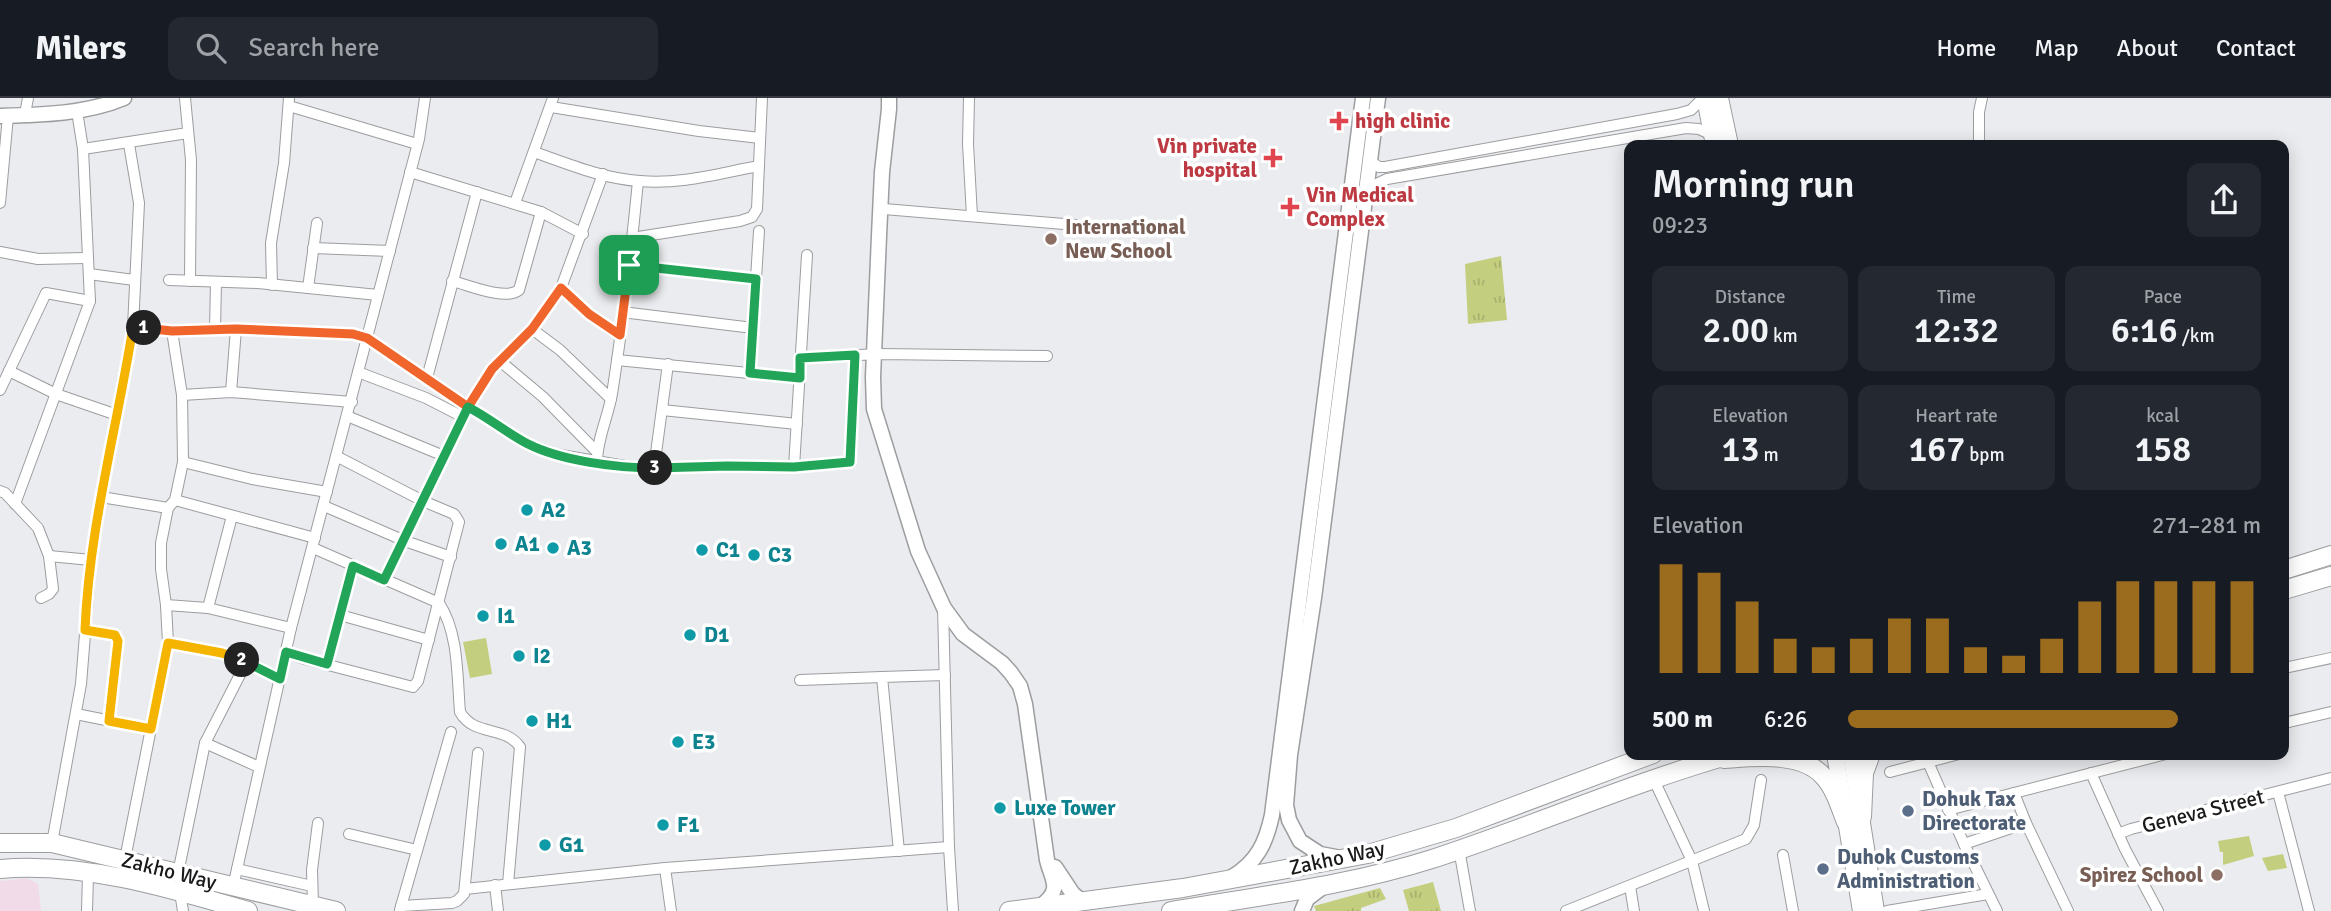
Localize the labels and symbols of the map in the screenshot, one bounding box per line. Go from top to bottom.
place label: high clinic [1355,108,1450,134]
marker: high clinic [1329,111,1349,131]
place label: Vin private hospital [1157,133,1257,183]
marker: Vin private hospital [1263,148,1283,168]
place label: Vin Medical Complex [1306,182,1414,232]
marker: Vin Medical Complex [1280,197,1300,217]
place label: International New School [1065,214,1186,264]
marker: International New School [1043,231,1059,247]
pin [599,235,659,295]
pin: 1 [127,310,162,345]
pin: 3 [638,450,672,486]
place label: A2 [541,497,566,523]
marker: A2 [519,502,535,518]
place label: A1 [515,531,540,557]
place label: A3 [567,535,592,561]
marker: A1 [493,536,509,552]
place label: C1 [716,537,740,563]
marker: A3 [545,540,561,556]
marker: C1 [694,542,710,558]
place label: C3 [768,542,792,568]
marker: C3 [746,547,762,563]
place label: I1 [497,603,515,629]
marker: I1 [475,608,491,624]
place label: D1 [704,622,729,648]
marker: D1 [682,627,698,643]
pin: 2 [224,642,260,678]
place label: I2 [533,643,551,669]
marker: I2 [511,648,527,664]
place label: H1 [546,708,572,734]
marker: H1 [524,713,540,729]
place label: E3 [692,729,715,755]
marker: E3 [670,734,686,750]
street label: Geneva Street [2139,783,2267,839]
place label: Dohuk Tax Directorate [1922,786,2026,836]
place label: Luxe Tower [1014,795,1116,821]
marker: Luxe Tower [992,800,1008,816]
marker: Dohuk Tax Directorate [1900,803,1916,819]
place label: F1 [677,812,700,838]
marker: F1 [655,817,671,833]
place label: G1 [559,832,584,858]
street label: Zakho Way [1287,835,1387,881]
marker: G1 [537,837,553,853]
place label: Duhok Customs Administration [1837,844,1979,894]
street label: Zakho Way [119,847,219,895]
marker: Duhok Customs Administration [1815,861,1831,877]
place label: Spirez School [2080,862,2203,888]
marker: Spirez School [2209,867,2225,883]

